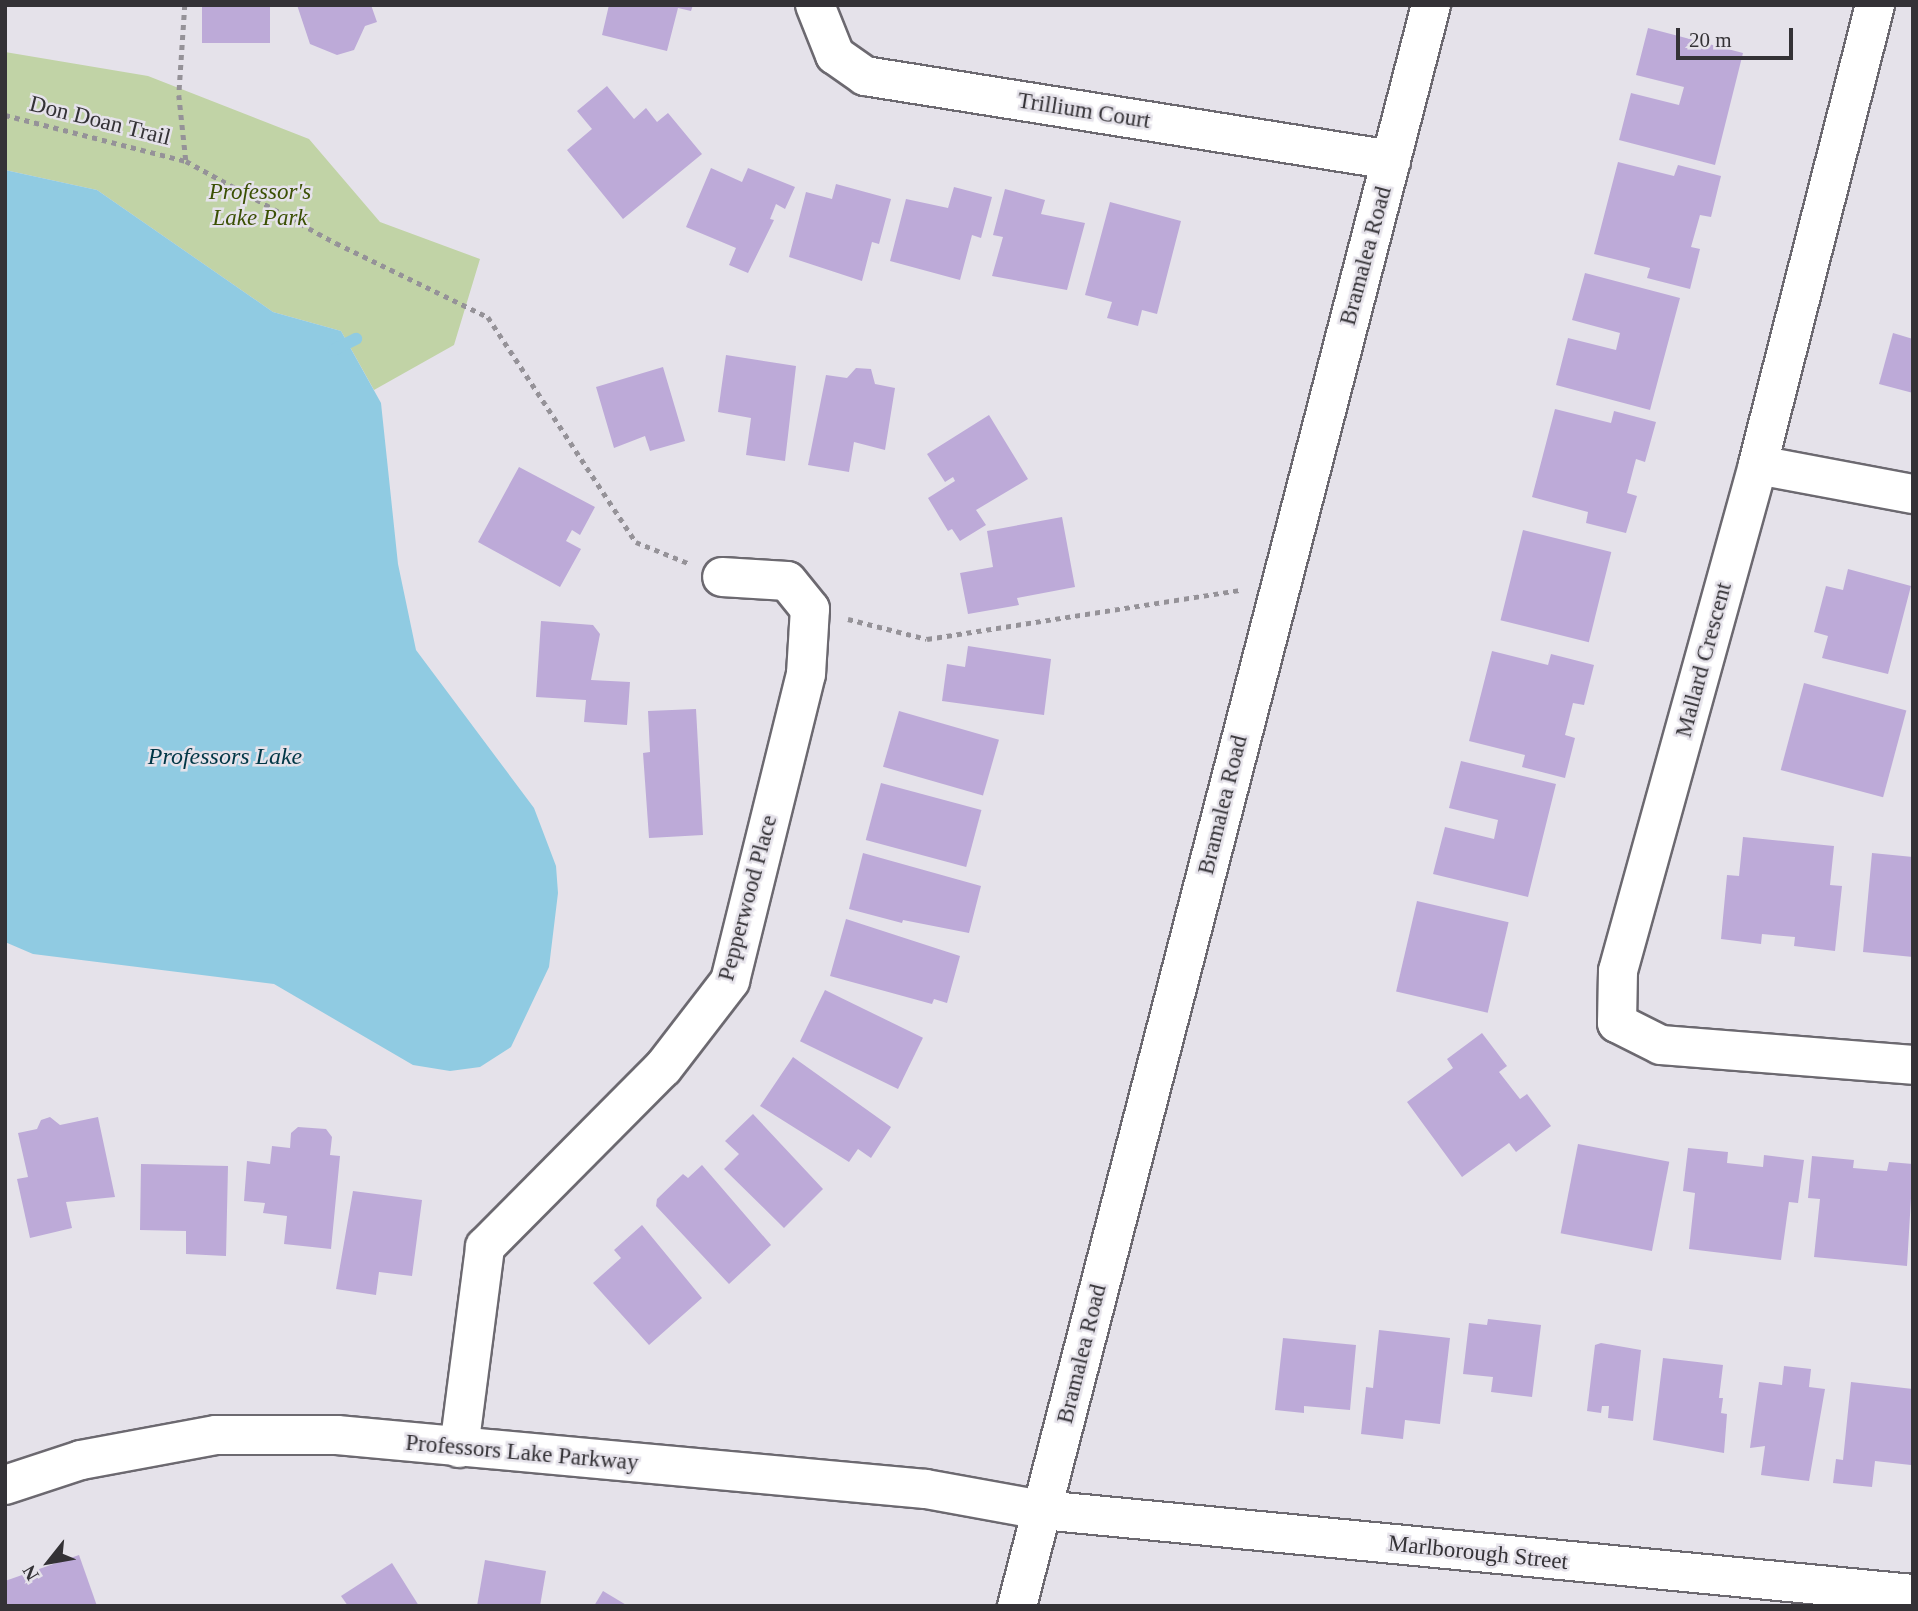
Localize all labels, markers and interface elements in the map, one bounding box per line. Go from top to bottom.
scale bar [1680,14,1797,58]
text: 20 m [1689,28,1732,52]
street label: Trillium Court [1016,87,1152,135]
street label: Don Doan Trail [26,90,174,152]
park label: Professor's Lake Park [209,178,311,232]
street label: Bramalea Road [1334,184,1398,328]
street label: Mallard Crescent [1670,580,1738,740]
street label: Bramalea Road [1192,733,1254,877]
water label: Professors Lake [148,743,302,771]
street label: Pepperwood Place [713,812,783,984]
street label: Bramalea Road [1051,1282,1113,1426]
street label: Professors Lake Parkway [404,1429,640,1477]
north arrow [14,1527,84,1597]
street label: Marlborough Street [1387,1530,1569,1576]
text: N [18,1562,43,1584]

